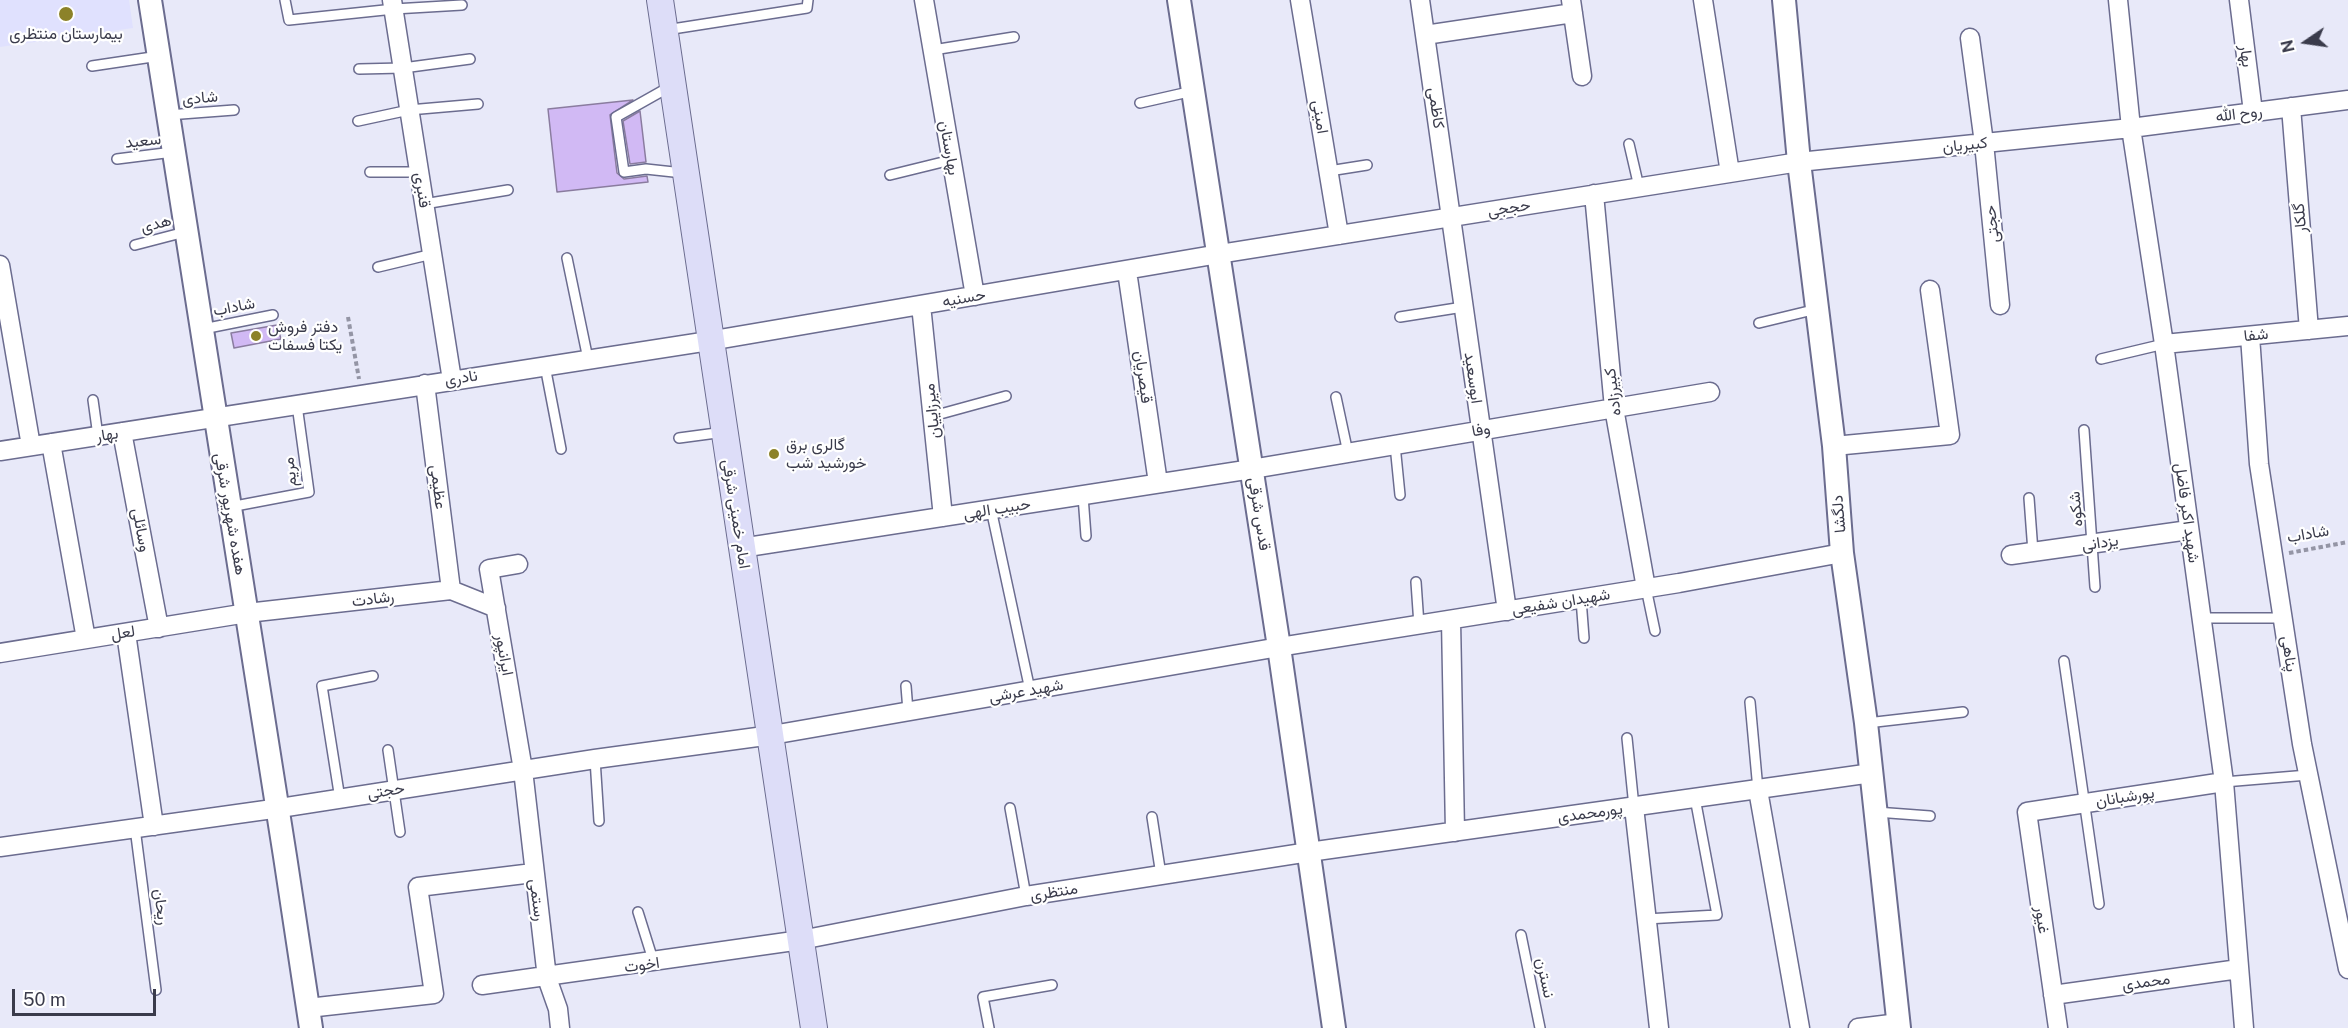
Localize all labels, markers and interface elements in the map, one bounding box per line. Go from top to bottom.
marker: بیمارستان منتظری [57,5,75,23]
north arrow [2276,12,2336,72]
place label: بیمارستان منتظری [9,24,123,44]
text: N [2277,38,2299,54]
street label: بهار [2235,44,2257,68]
street label: کاظمی [1424,86,1448,130]
street label: شادی [181,87,219,109]
street label: امینی [1308,99,1332,135]
street label: روح الله [2214,102,2264,126]
street label: بهارستان [935,119,963,177]
street label: سعید [124,130,162,152]
street label: کبیریان [1942,133,1988,157]
street label: قنبری [410,171,434,209]
street label: حججی [1486,195,1532,221]
street label: گلکار [2289,202,2311,234]
street label: حجتی [1980,204,2004,244]
street label: هدی [139,211,173,237]
street label: حسنیه [941,285,987,311]
street label: شاداب [211,294,257,320]
place label: دفتر فروش یکتا فسفات [268,317,342,355]
street label: شفا [2243,324,2269,346]
marker: دفتر فروش یکتا فسفات [249,329,263,343]
street label: قیصریان [1130,349,1156,405]
street label: ابوسعید [1460,351,1486,405]
street label: نادری [443,366,479,390]
street label: کبیرزاده [1601,367,1625,417]
street label: میرزاییان [920,383,944,439]
street label: وفا [1470,419,1492,441]
street label: بهار [94,424,120,446]
place label: گالری برق خورشید شب [786,435,866,473]
marker: گالری برق خورشید شب [767,447,781,461]
street label: هفده شهریور شرقی [210,452,250,576]
street label: مریم [279,456,301,488]
street label: امام خمینی شرقی [718,458,754,570]
street label: شهید اکبر فاضل [2170,462,2204,564]
street label: عظیمی [426,464,450,510]
street label: قدس شرقی [1244,476,1274,552]
street label: شکوه [2065,491,2087,527]
street label: حبیب الهی [962,494,1032,524]
street label: دلگشا [1828,494,1850,534]
street label: وسائلی [127,506,155,554]
street label: شاداب [2286,521,2330,547]
street label: یزدانی [2080,531,2120,555]
street label: شهیدان شفیعی [1510,585,1612,619]
street label: رشادت [351,587,395,611]
street label: لعل [109,622,137,644]
street label: ایرانپور [491,633,517,677]
street label: پناهی [2277,635,2301,673]
street label: شهید عرشی [987,675,1065,707]
street label: حجتی [366,779,406,803]
street label: پورشبانان [2094,783,2156,811]
street label: پورمحمدی [1556,799,1624,827]
street label: رستمی [525,878,549,922]
street label: منتظری [1029,879,1079,905]
street label: ریحان [149,888,173,926]
street label: غیور [2031,905,2053,935]
street label: اخوت [623,953,661,977]
street label: نسترن [1531,956,1559,1000]
street label: محمدی [2121,969,2171,995]
scale bar [15,977,159,1015]
text: 50 m [23,989,66,1010]

